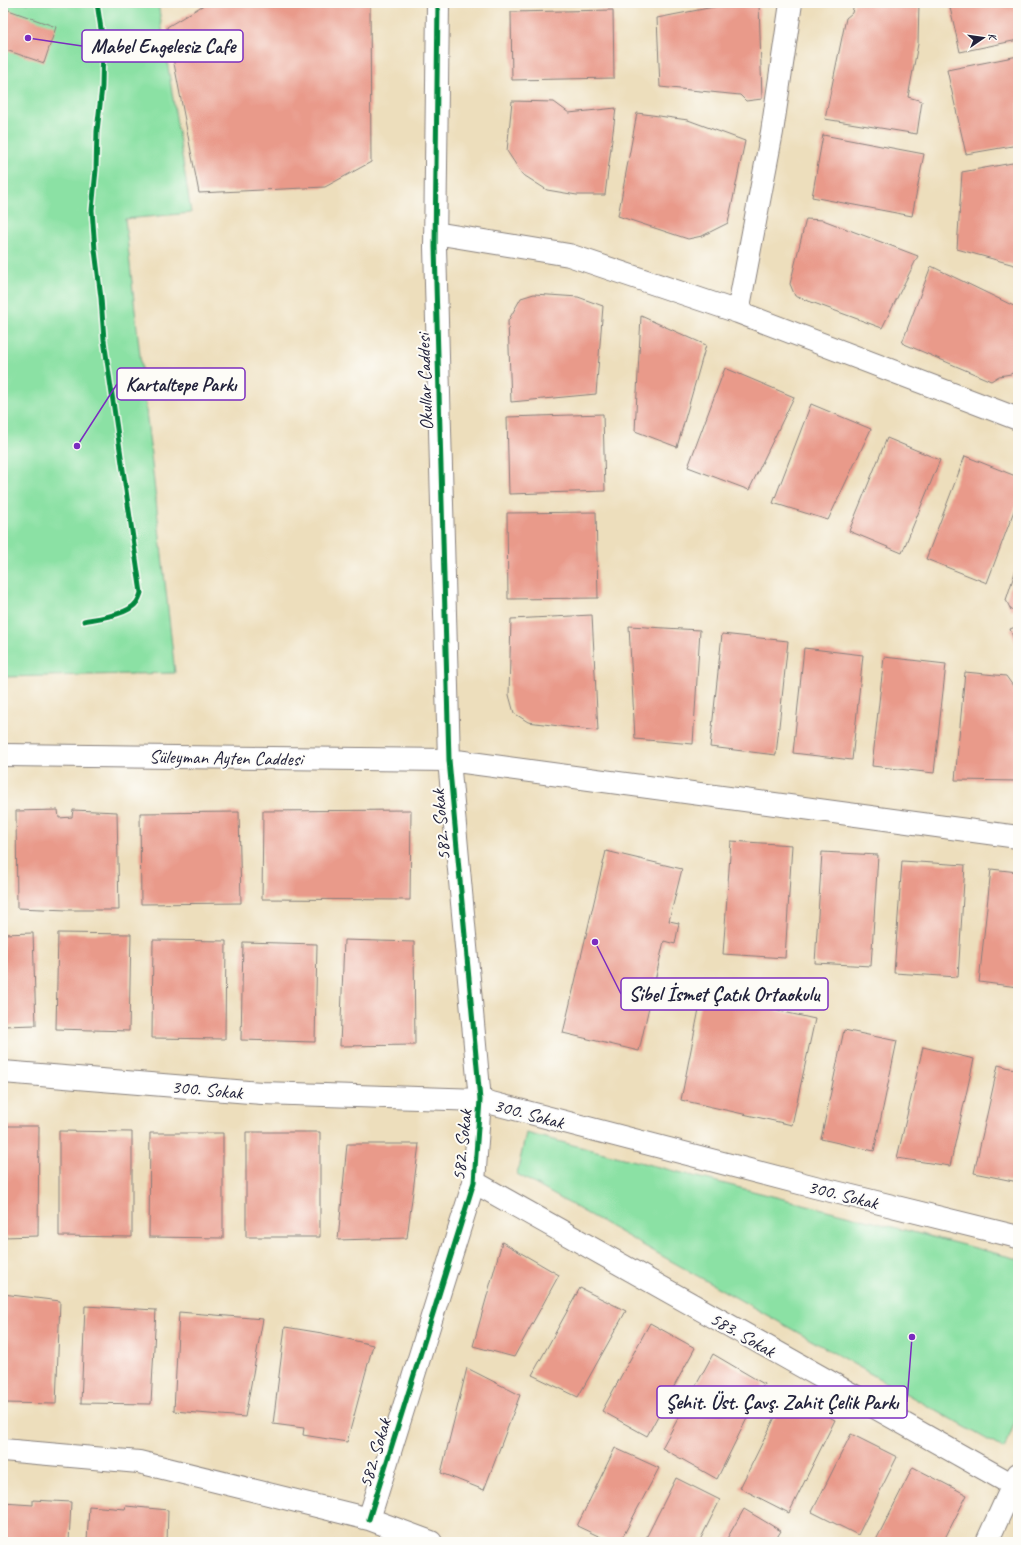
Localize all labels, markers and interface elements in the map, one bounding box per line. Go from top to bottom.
north arrow [963,18,1003,58]
callout: Mabel Engelesiz Cafe [82,30,243,62]
text: K [985,31,1001,42]
text: Mabel Engelesiz Cafe [91,34,237,59]
street label: Okullar Caddesi [411,331,439,431]
callout: Kartaltepe Parkı [117,368,245,400]
text: Kartaltepe Parkı [125,372,238,397]
street label: Süleyman Ayten Caddesi [149,745,305,771]
street label: 582. Sokak [426,787,456,861]
callout: Sibel İsmet Çatık Ortaokulu [621,978,828,1010]
text: Sibel İsmet Çatık Ortaokulu [629,982,821,1007]
street label: 300. Sokak [170,1075,245,1105]
street label: 300. Sokak [491,1093,567,1135]
street label: 582. Sokak [446,1107,478,1182]
street label: 300. Sokak [805,1175,881,1215]
street label: 583. Sokak [706,1307,780,1364]
callout: Şehit. Üst. Çavş. Zahit Çelik Parkı [657,1386,907,1418]
text: Şehit. Üst. Çavş. Zahit Çelik Parkı [665,1390,900,1415]
street label: 582. Sokak [353,1415,397,1491]

